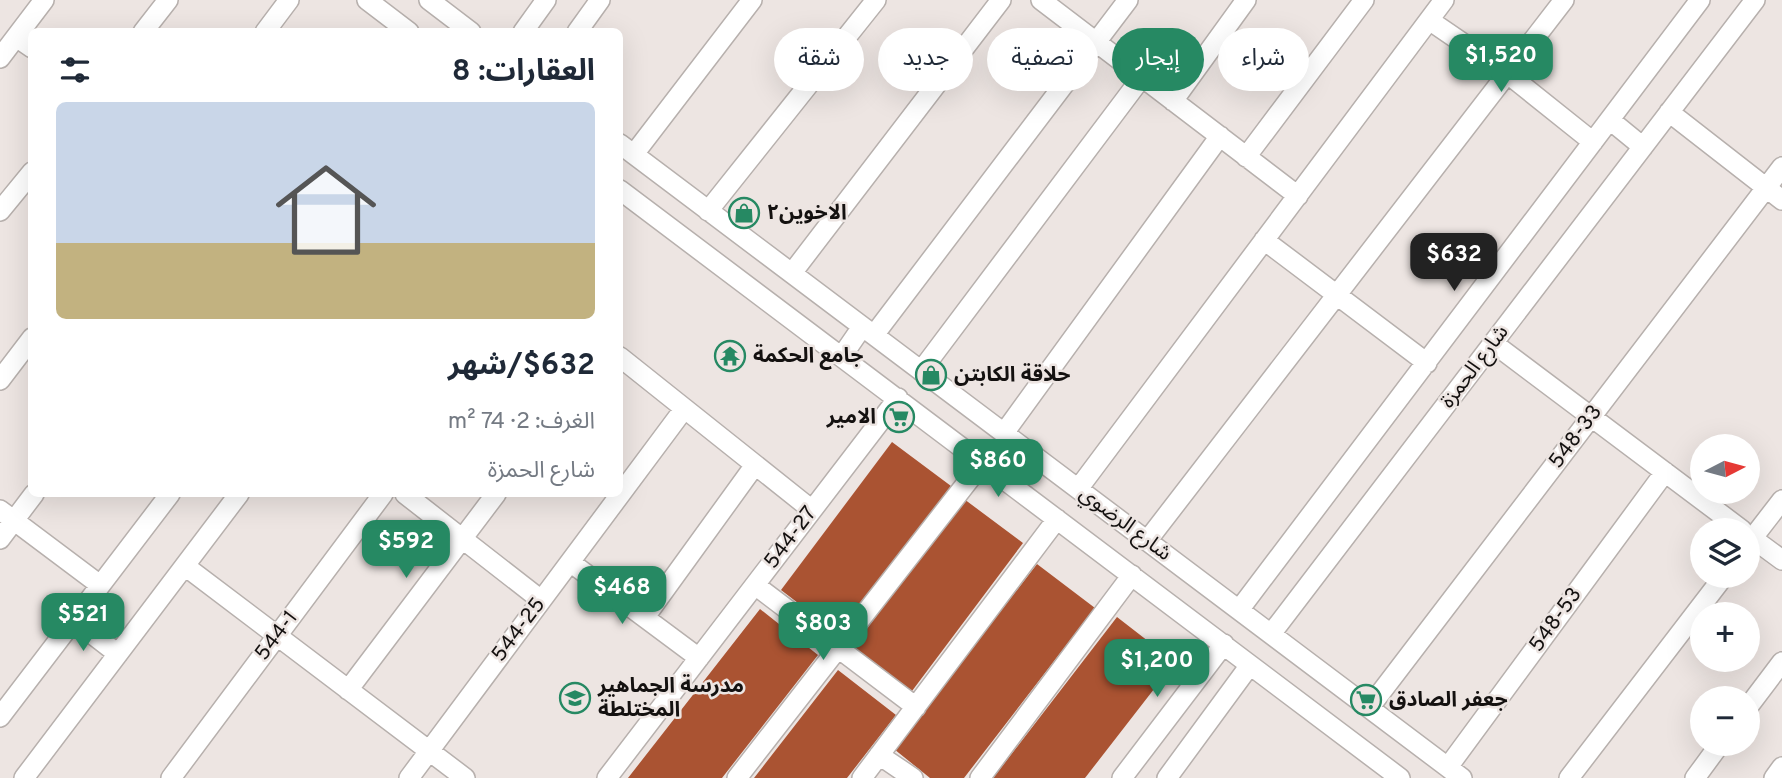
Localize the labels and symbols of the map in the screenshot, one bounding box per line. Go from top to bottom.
pin: $1,520 [1444,34,1558,94]
shop icon: الاخوين٢ [727,196,761,230]
place label: الاخوين٢ [767,200,847,227]
pin: $632 [1413,233,1495,293]
street label: شارع الحمزة [1435,320,1515,414]
temple icon: جامع الحكمة [713,339,747,373]
place label: جامع الحكمة [753,343,863,370]
shop icon: حلاقة الكابتن [914,358,948,392]
place label: حلاقة الكابتن [954,362,1071,389]
supermarket icon: الامير [882,400,916,434]
street label: 548-33 [1543,400,1609,474]
place label: الامير [826,404,876,431]
north arrow [1690,434,1760,504]
pin: $860 [957,440,1039,499]
street label: شارع الرضوي [1073,480,1177,568]
street label: 544-27 [759,501,823,575]
pin: $592 [365,520,447,580]
pin: $468 [581,566,663,626]
street label: 548-53 [1524,582,1588,658]
street label: 544-25 [486,592,552,668]
pin: $521 [42,594,124,653]
pin: $803 [782,602,864,662]
street label: 544-1 [249,606,305,666]
pin: $1,200 [1100,640,1214,699]
place label: مدرسة الجماهير المختلطة [597,673,744,724]
school or university icon: مدرسة الجماهير المختلطة [558,681,592,715]
supermarket icon: جعفر الصادق [1349,683,1383,717]
place label: جعفر الصادق [1389,687,1508,714]

